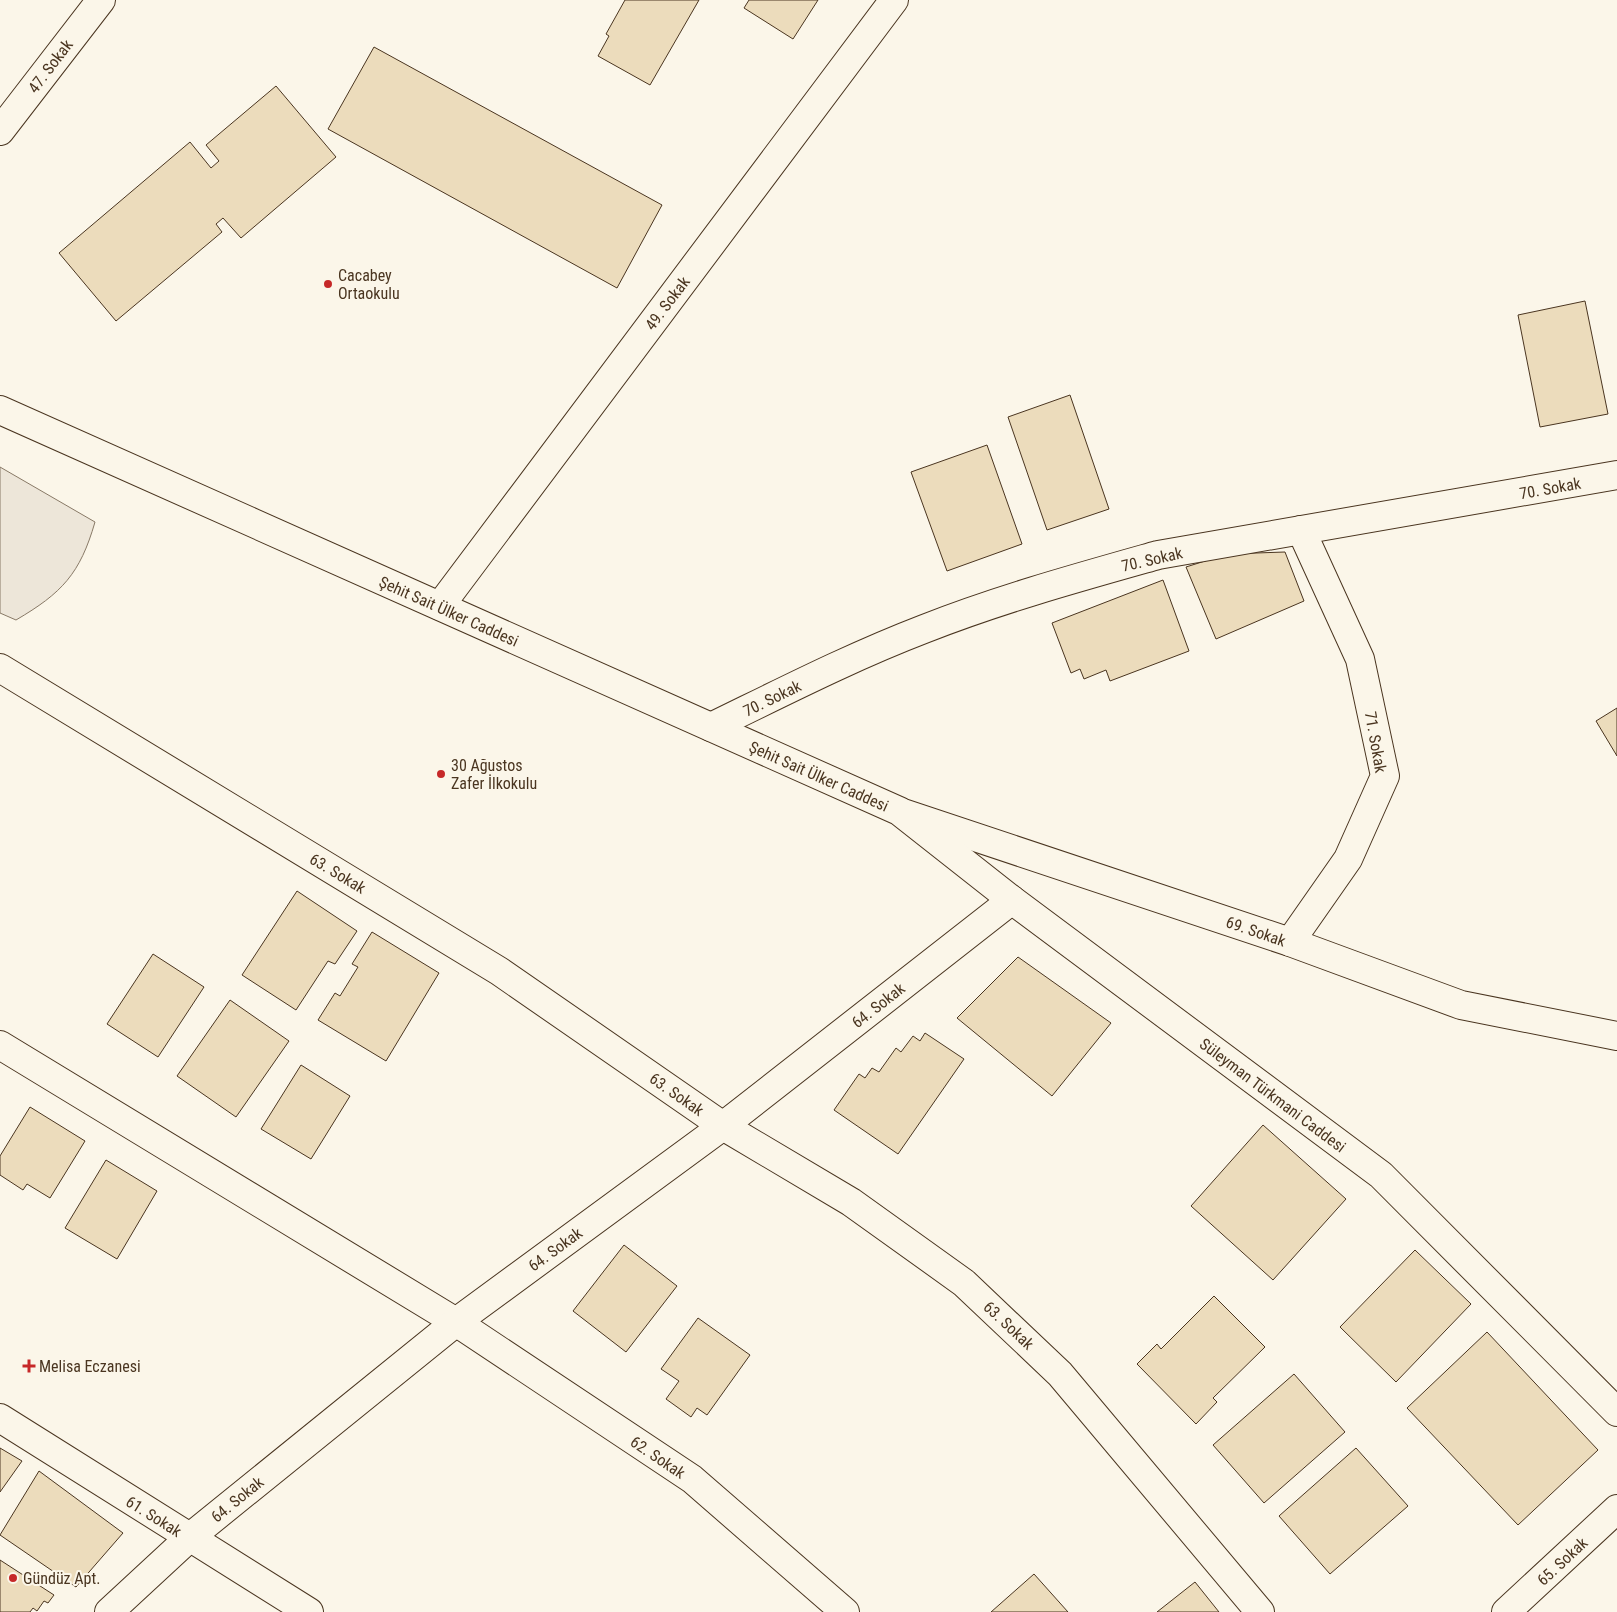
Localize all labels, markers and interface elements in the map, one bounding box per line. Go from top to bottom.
street label: 47. Sokak [24,35,77,97]
place label: Cacabey Ortaokulu [338,266,400,303]
street label: 49. Sokak [641,272,694,334]
marker: Cacabey Ortaokulu [322,278,334,290]
street label: 70. Sokak [1518,474,1583,503]
street label: 70. Sokak [1120,543,1185,576]
street label: Şehit Sait Ülker Caddesi [376,572,521,651]
street label: 70. Sokak [740,676,805,721]
street label: 71. Sokak [1361,710,1390,775]
street label: Şehit Sait Ülker Caddesi [746,737,891,816]
place label: 30 Ağustos Zafer İlkokulu [451,756,537,793]
marker: 30 Ağustos Zafer İlkokulu [435,768,447,780]
street label: 63. Sokak [306,849,370,898]
street label: 69. Sokak [1223,912,1289,951]
street label: 64. Sokak [848,978,909,1032]
street label: Süleyman Türkmani Caddesi [1196,1034,1349,1157]
street label: 63. Sokak [646,1069,708,1120]
street label: 64. Sokak [525,1223,587,1275]
street label: 63. Sokak [979,1297,1038,1354]
place label: Melisa Eczanesi [39,1357,141,1376]
marker: Melisa Eczanesi [23,1360,35,1372]
street label: 62. Sokak [627,1432,689,1483]
street label: 64. Sokak [207,1472,268,1526]
street label: 61. Sokak [122,1492,186,1541]
street label: 65. Sokak [1533,1533,1592,1589]
place label: Gündüz Apt. [23,1569,100,1588]
marker: Gündüz Apt. [7,1572,19,1584]

